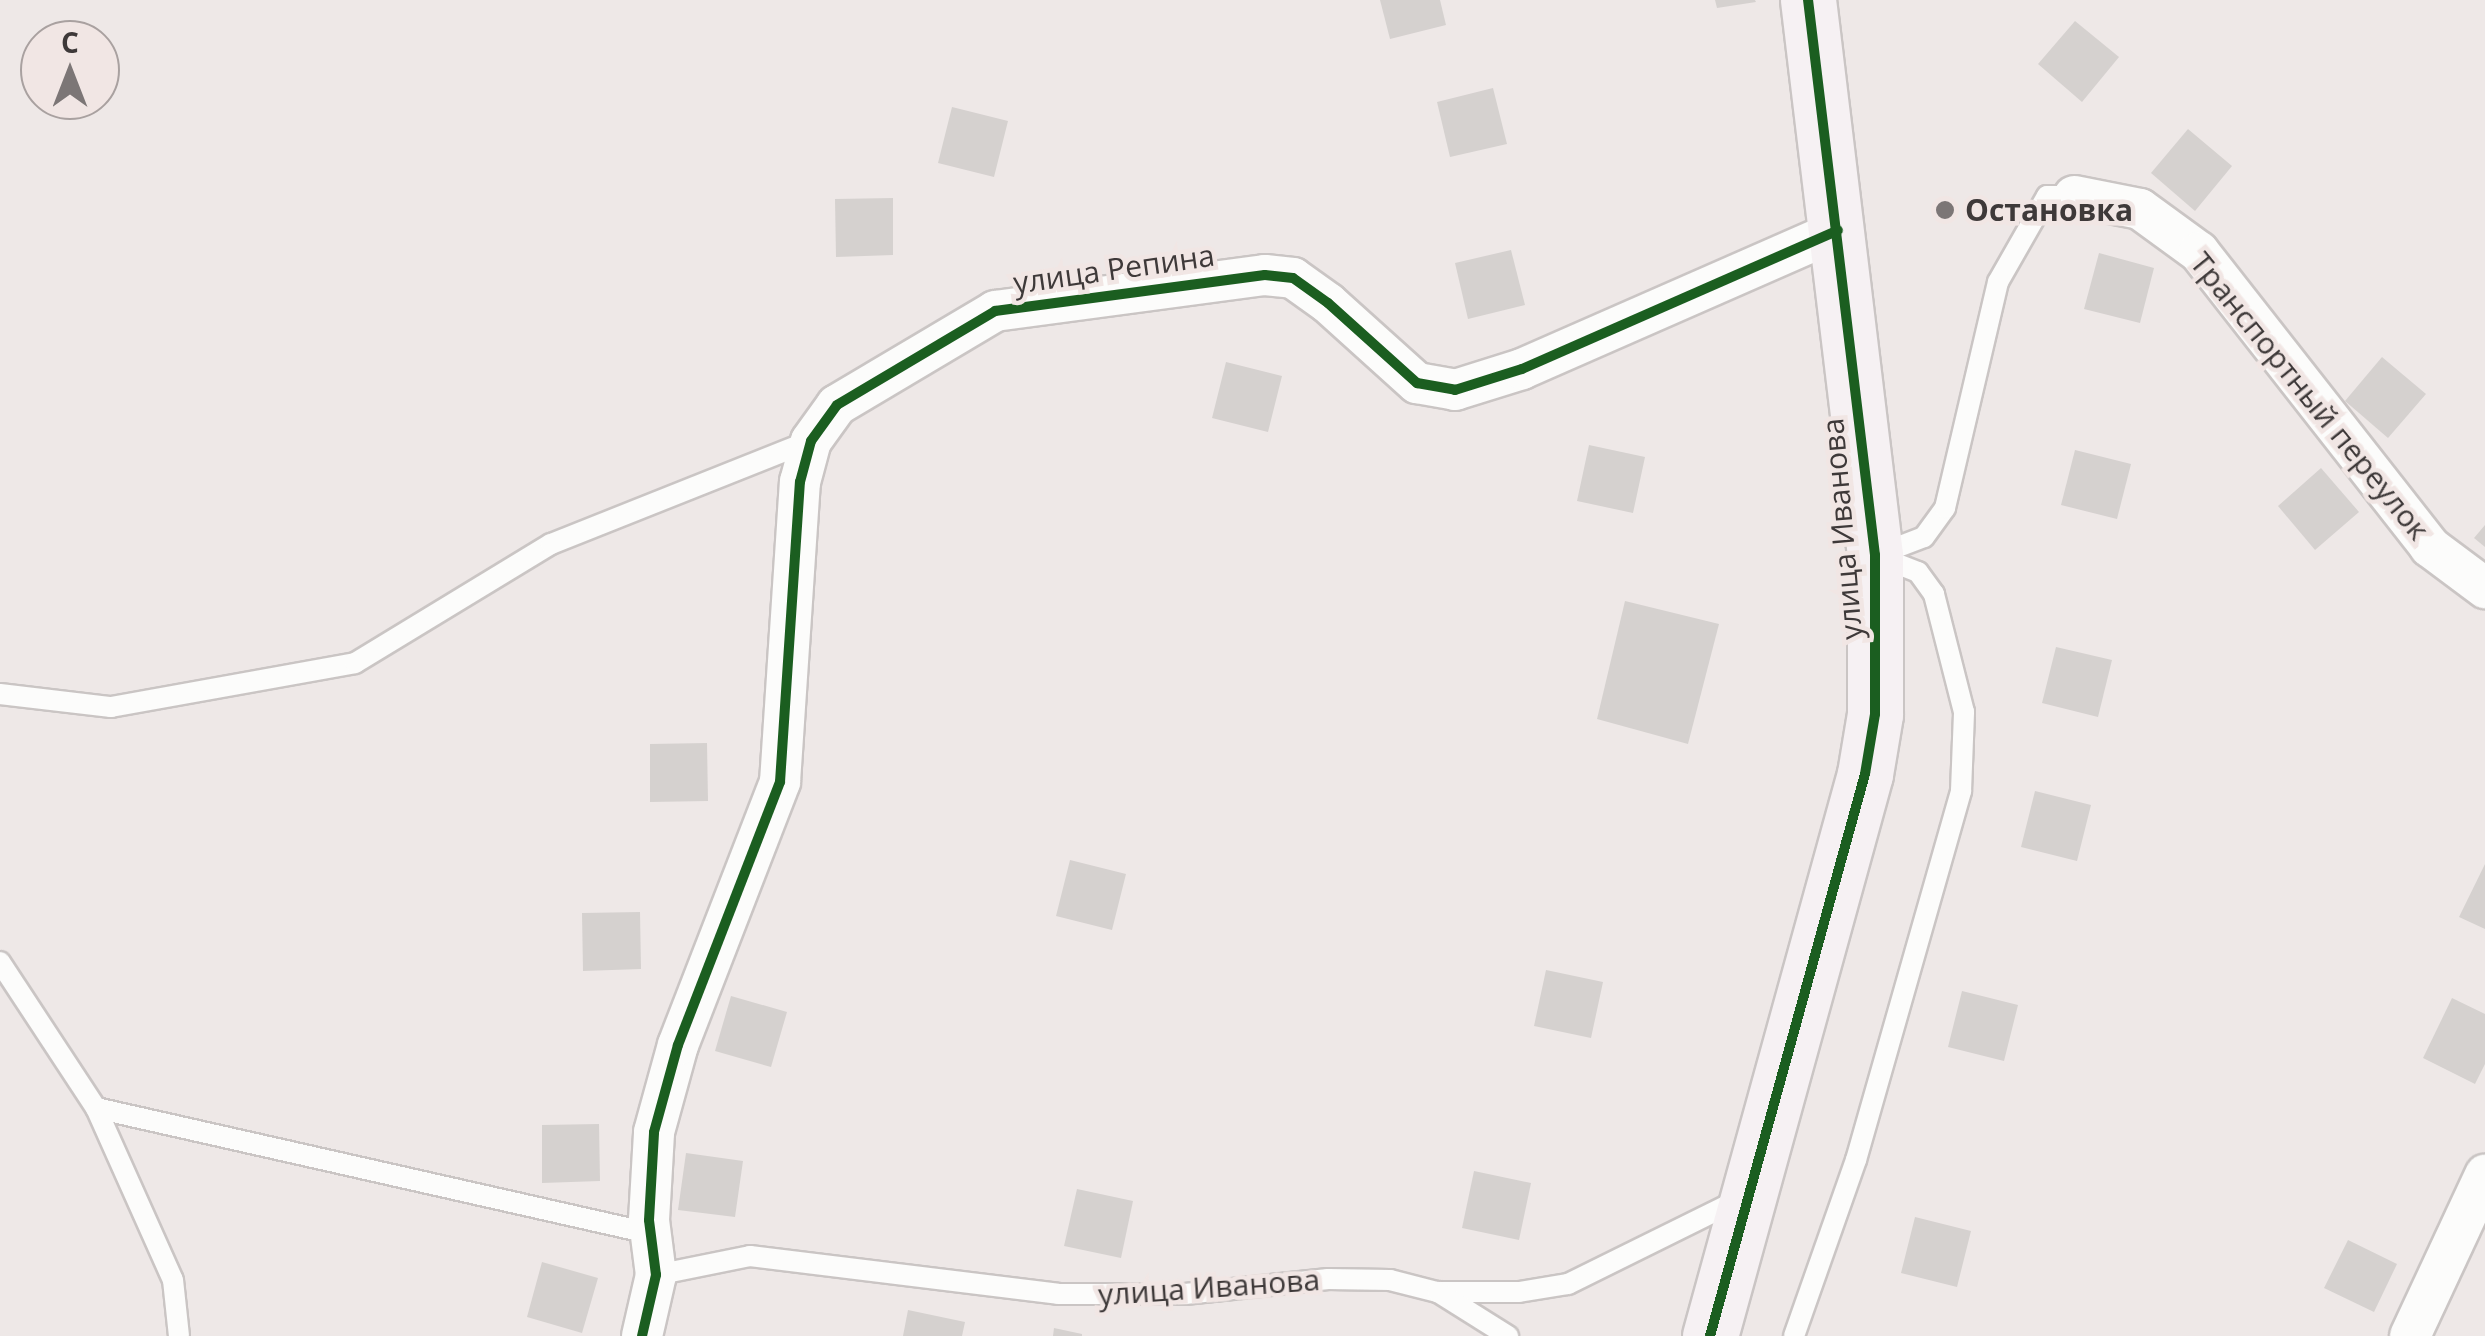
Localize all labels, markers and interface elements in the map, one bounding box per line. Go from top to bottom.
north arrow [20,20,120,120]
text: С [61,23,79,61]
place label: Остановка [1965,192,2133,228]
marker: Остановка [1934,199,1956,221]
street label: улица Репина [1011,237,1217,301]
street label: Транспортный переулок [2183,245,2437,547]
street label: улица Иванова [1814,417,1870,641]
street label: улица Иванова [1097,1261,1321,1313]

